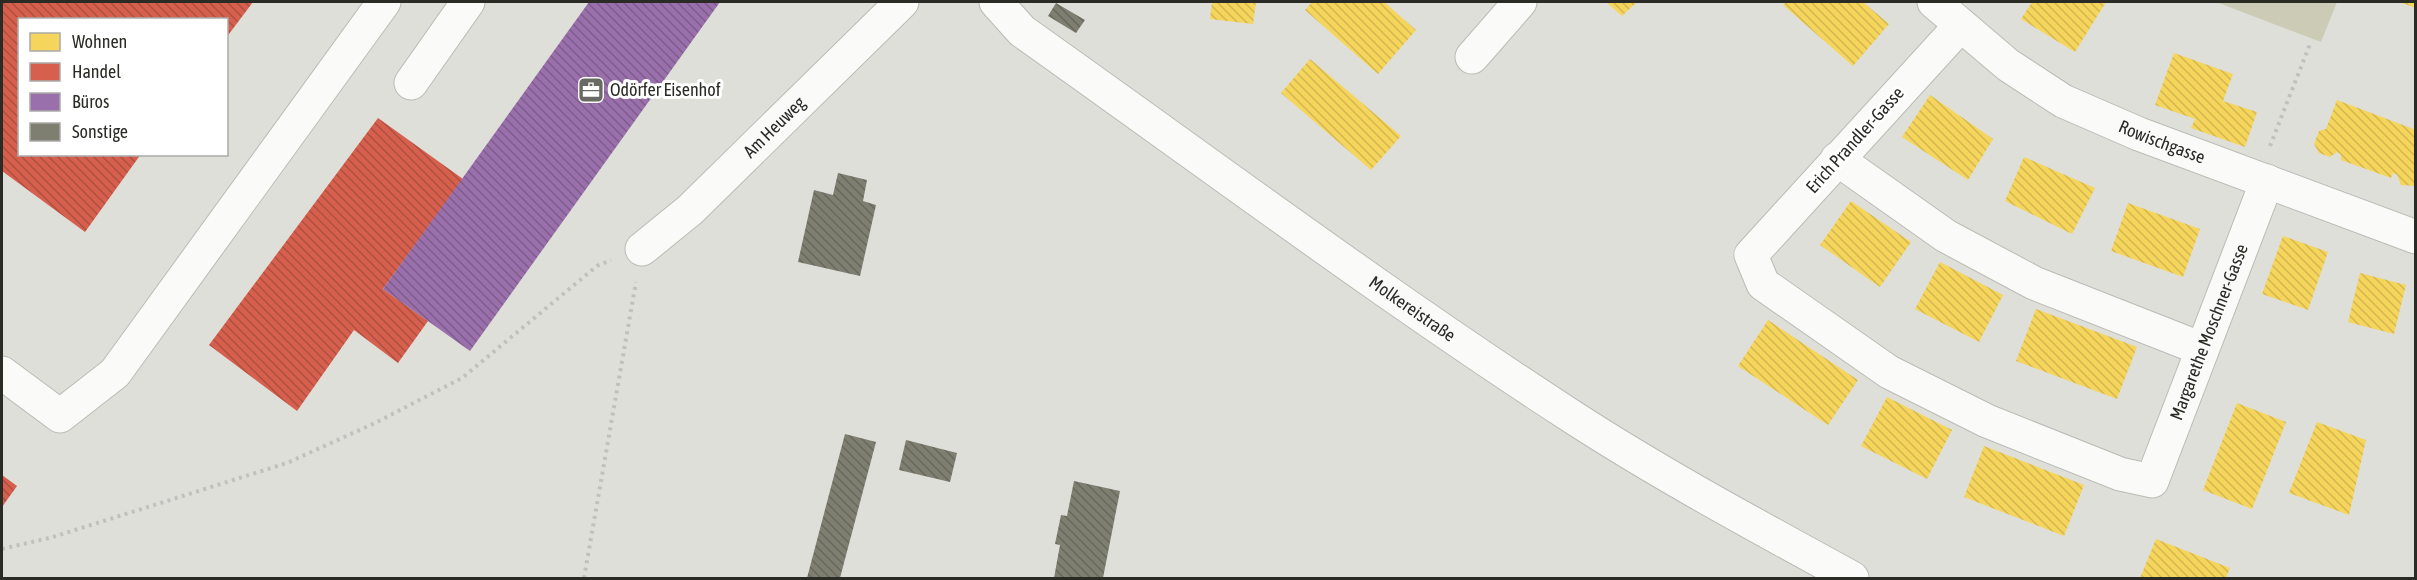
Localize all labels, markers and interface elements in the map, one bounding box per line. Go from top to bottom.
legend [18,18,228,156]
text: Wohnen [72,31,127,52]
text: Handel [72,61,121,82]
office icon: Odörfer Eisenhof [576,75,606,105]
place label: Odörfer Eisenhof [610,79,721,100]
street label: Erich Prandler-Gasse [1801,82,1908,197]
text: Büros [72,91,109,112]
street label: Am Heuweg [739,92,809,162]
street label: Rowischgasse [2116,116,2208,168]
text: Sonstige [72,121,128,142]
street label: Margarethe Moschner-Gasse [2165,241,2252,423]
street label: Molkereistraße [1365,271,1460,346]

